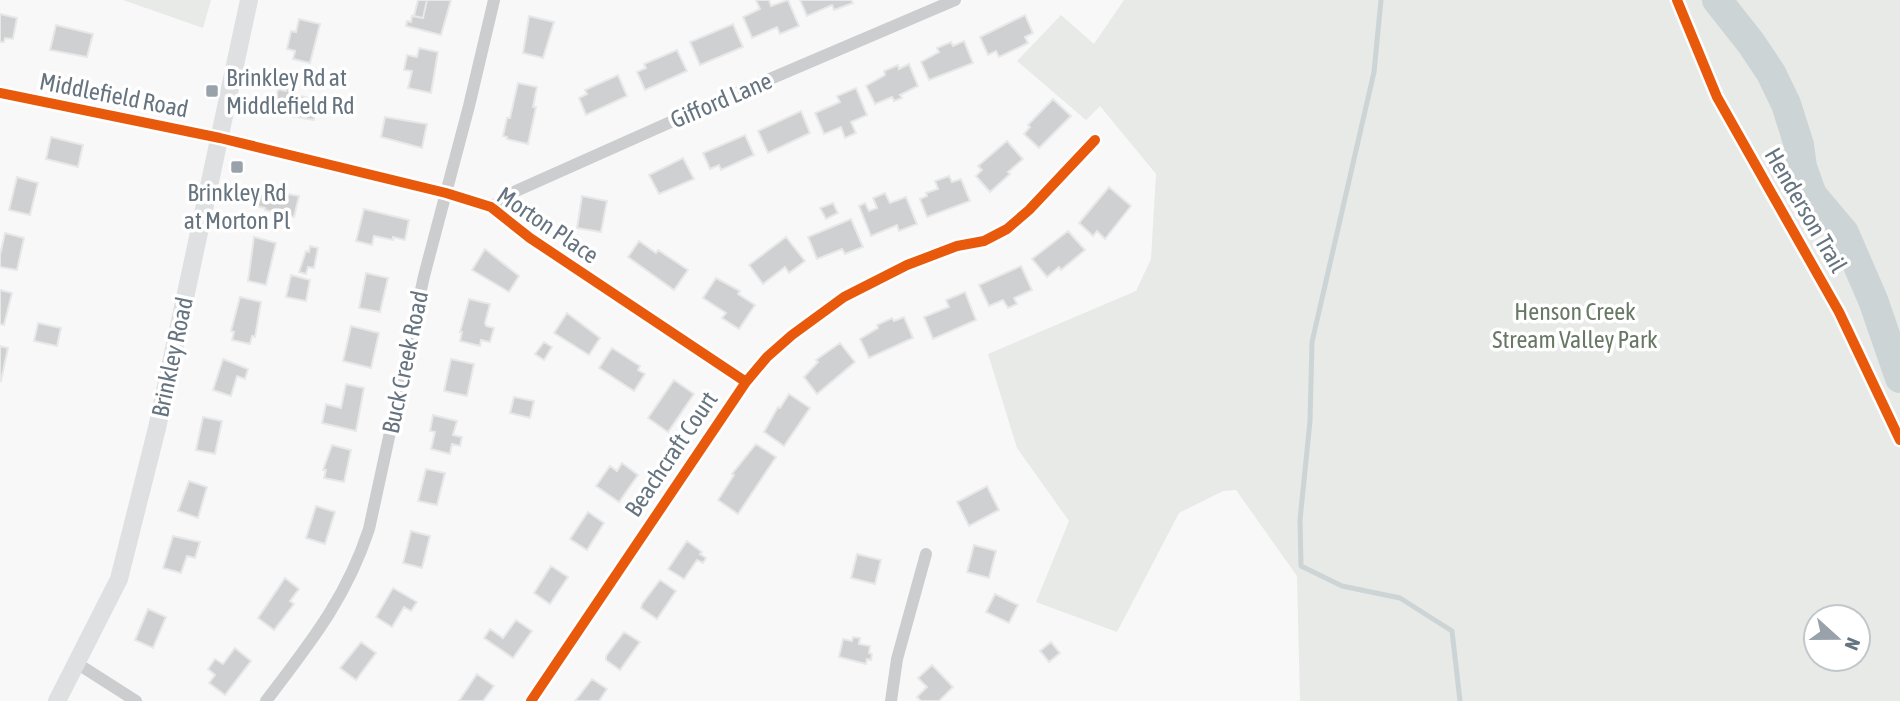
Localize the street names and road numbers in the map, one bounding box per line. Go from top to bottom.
street label: Middlefield Road [37,67,191,123]
street label: Gifford Lane [666,67,776,133]
street label: Henderson Trail [1759,143,1853,278]
street label: Morton Place [492,181,604,269]
street label: Buck Creek Road [377,288,433,436]
street label: Brinkley Road [146,295,198,419]
street label: Beachcraft Court [619,386,723,522]

